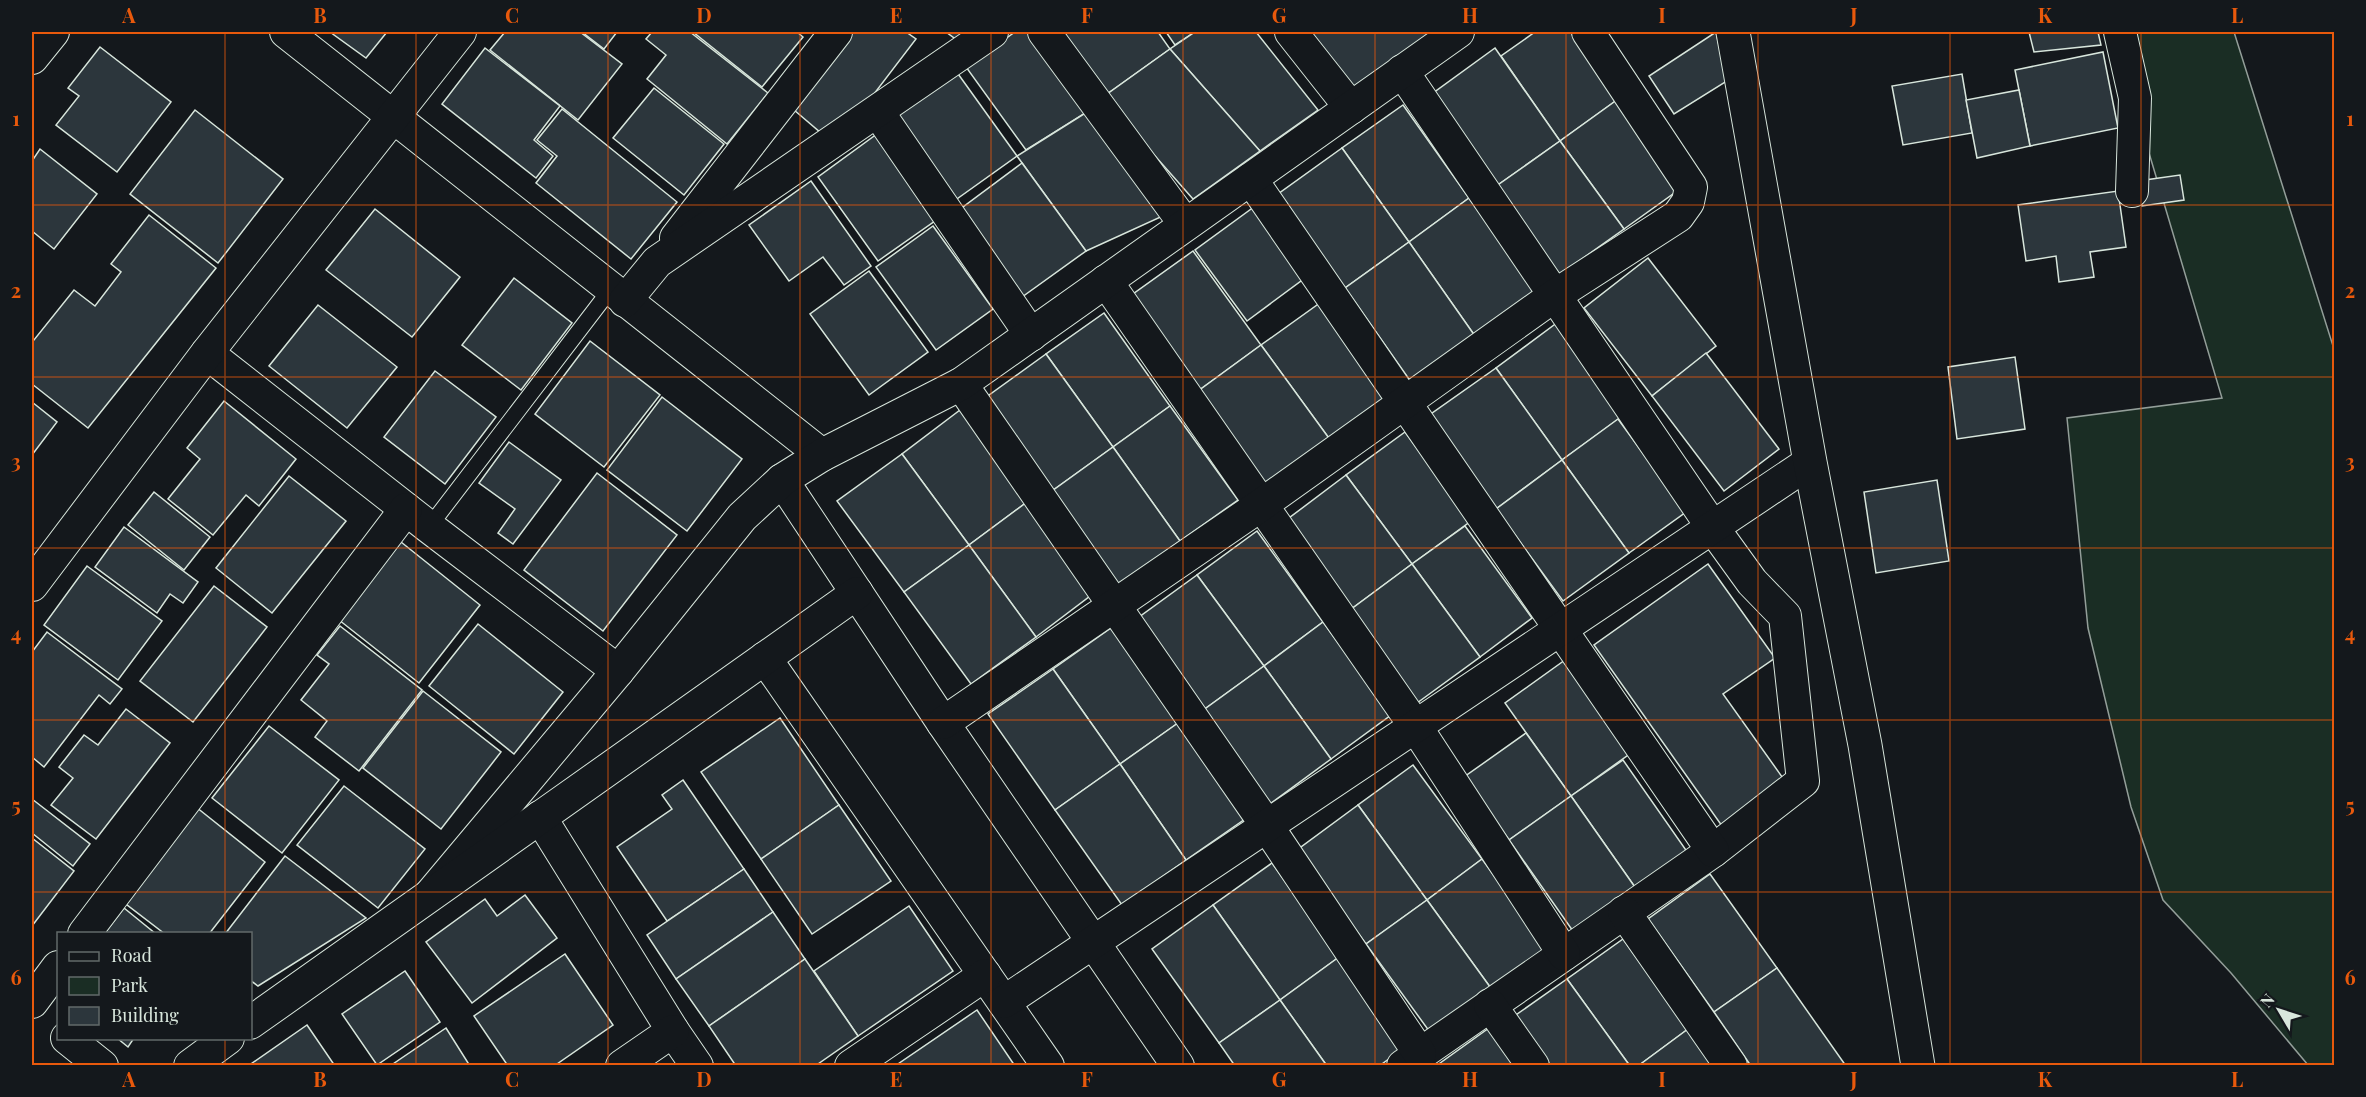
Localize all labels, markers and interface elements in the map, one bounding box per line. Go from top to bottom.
text: A [121,1,136,28]
text: B [313,1,327,28]
text: C [505,1,519,28]
text: D [696,1,712,28]
text: E [890,1,902,28]
text: F [1081,1,1093,28]
text: G [1272,1,1287,28]
text: H [1462,1,1478,28]
text: I [1658,1,1666,28]
text: J [1849,1,1858,28]
text: K [2038,1,2053,28]
text: L [2231,1,2243,28]
text: 1 [12,104,20,131]
text: 1 [2346,104,2354,131]
text: 2 [11,276,21,303]
text: 2 [2345,276,2355,303]
text: 3 [11,447,21,474]
text: 3 [2345,447,2355,474]
text: 4 [11,619,21,646]
text: 4 [2345,619,2355,646]
text: 5 [11,791,21,818]
text: 5 [2345,791,2355,818]
legend [57,932,252,1040]
text: Road [111,943,152,967]
text: 6 [10,963,22,990]
text: 6 [2344,963,2356,990]
text: Park [111,973,148,997]
north arrow [2249,980,2309,1040]
text: N [2255,989,2279,1011]
text: Building [111,1003,179,1027]
text: A [121,1065,136,1092]
text: B [313,1065,327,1092]
text: C [505,1065,519,1092]
text: D [696,1065,712,1092]
text: E [890,1065,902,1092]
text: F [1081,1065,1093,1092]
text: G [1272,1065,1287,1092]
text: H [1462,1065,1478,1092]
text: I [1658,1065,1666,1092]
text: J [1849,1065,1858,1092]
text: K [2038,1065,2053,1092]
text: L [2231,1065,2243,1092]

